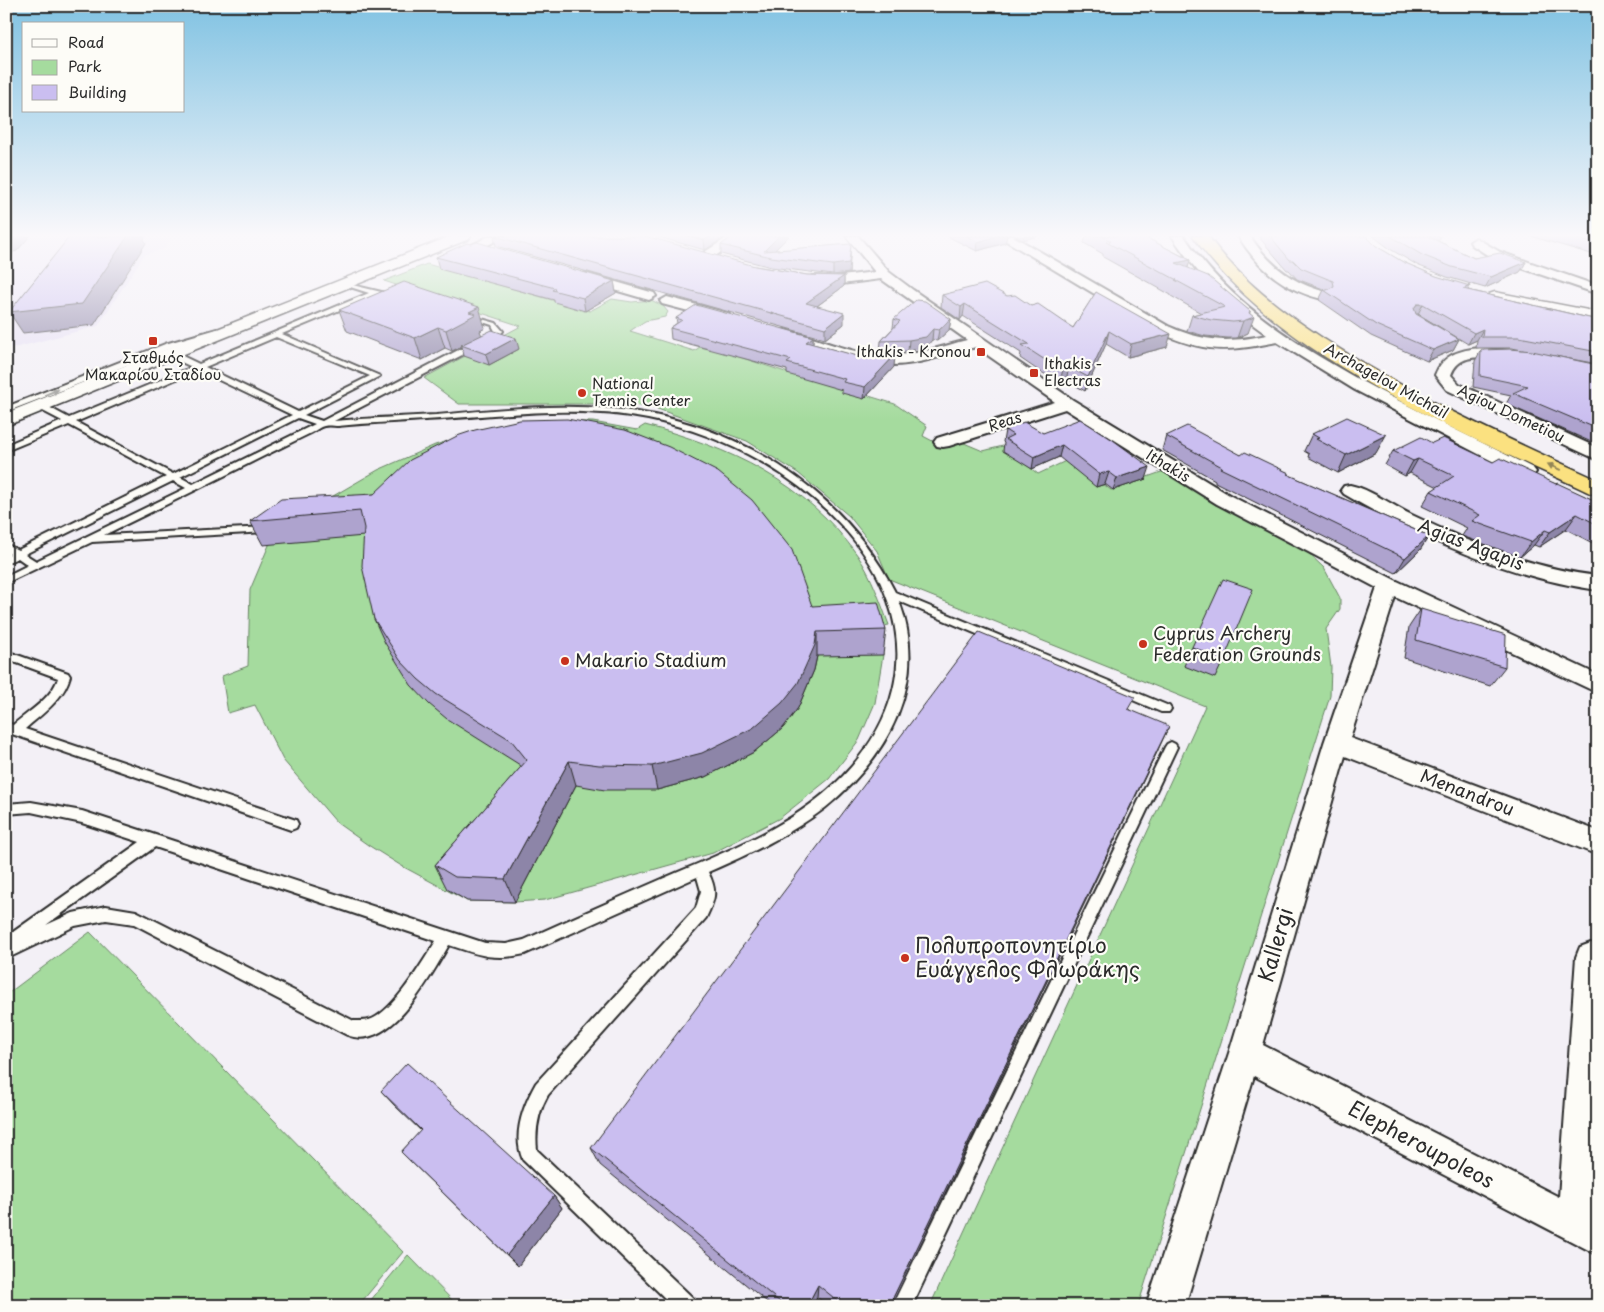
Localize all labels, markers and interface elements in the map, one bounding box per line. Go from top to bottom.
legend [22,22,185,112]
text: Road [68,30,104,53]
text: Park [68,54,102,77]
text: Building [68,80,127,103]
marker: Σταθμός Μακαρίου Σταδίου [147,335,159,347]
street label: Archagelou Michail [1320,336,1453,423]
place label: Ithakis - Kronou [856,339,971,362]
place label: Σταθμός Μακαρίου Σταδίου [85,345,221,385]
marker: Ithakis - Kronou [975,346,987,358]
place label: Ithakis - Electras [1044,351,1103,391]
marker: Ithakis - Electras [1028,367,1040,379]
place label: National Tennis Center [592,371,691,411]
street label: Agiou Dometiou [1454,378,1569,448]
marker: National Tennis Center [576,387,588,399]
one-way arrow [44,388,59,395]
street label: Reas [985,405,1024,436]
street label: Ithakis [1142,442,1195,487]
one-way arrow [1547,463,1561,471]
street label: Agias Agapis [1415,511,1528,576]
place label: Cyprus Archery Federation Grounds [1153,619,1321,667]
marker: Cyprus Archery Federation Grounds [1137,638,1149,650]
place label: Makario Stadium [575,646,727,673]
marker: Makario Stadium [559,655,571,667]
street label: Menandrou [1417,761,1519,822]
street label: Kallergi [1248,903,1300,986]
place label: Πολυπροπονητίριο Ευάγγελος Φλωράκης [915,928,1140,984]
marker: Πολυπροπονητίριο Ευάγγελος Φλωράκης [899,952,911,964]
street label: Elepheroupoleos [1343,1091,1501,1195]

